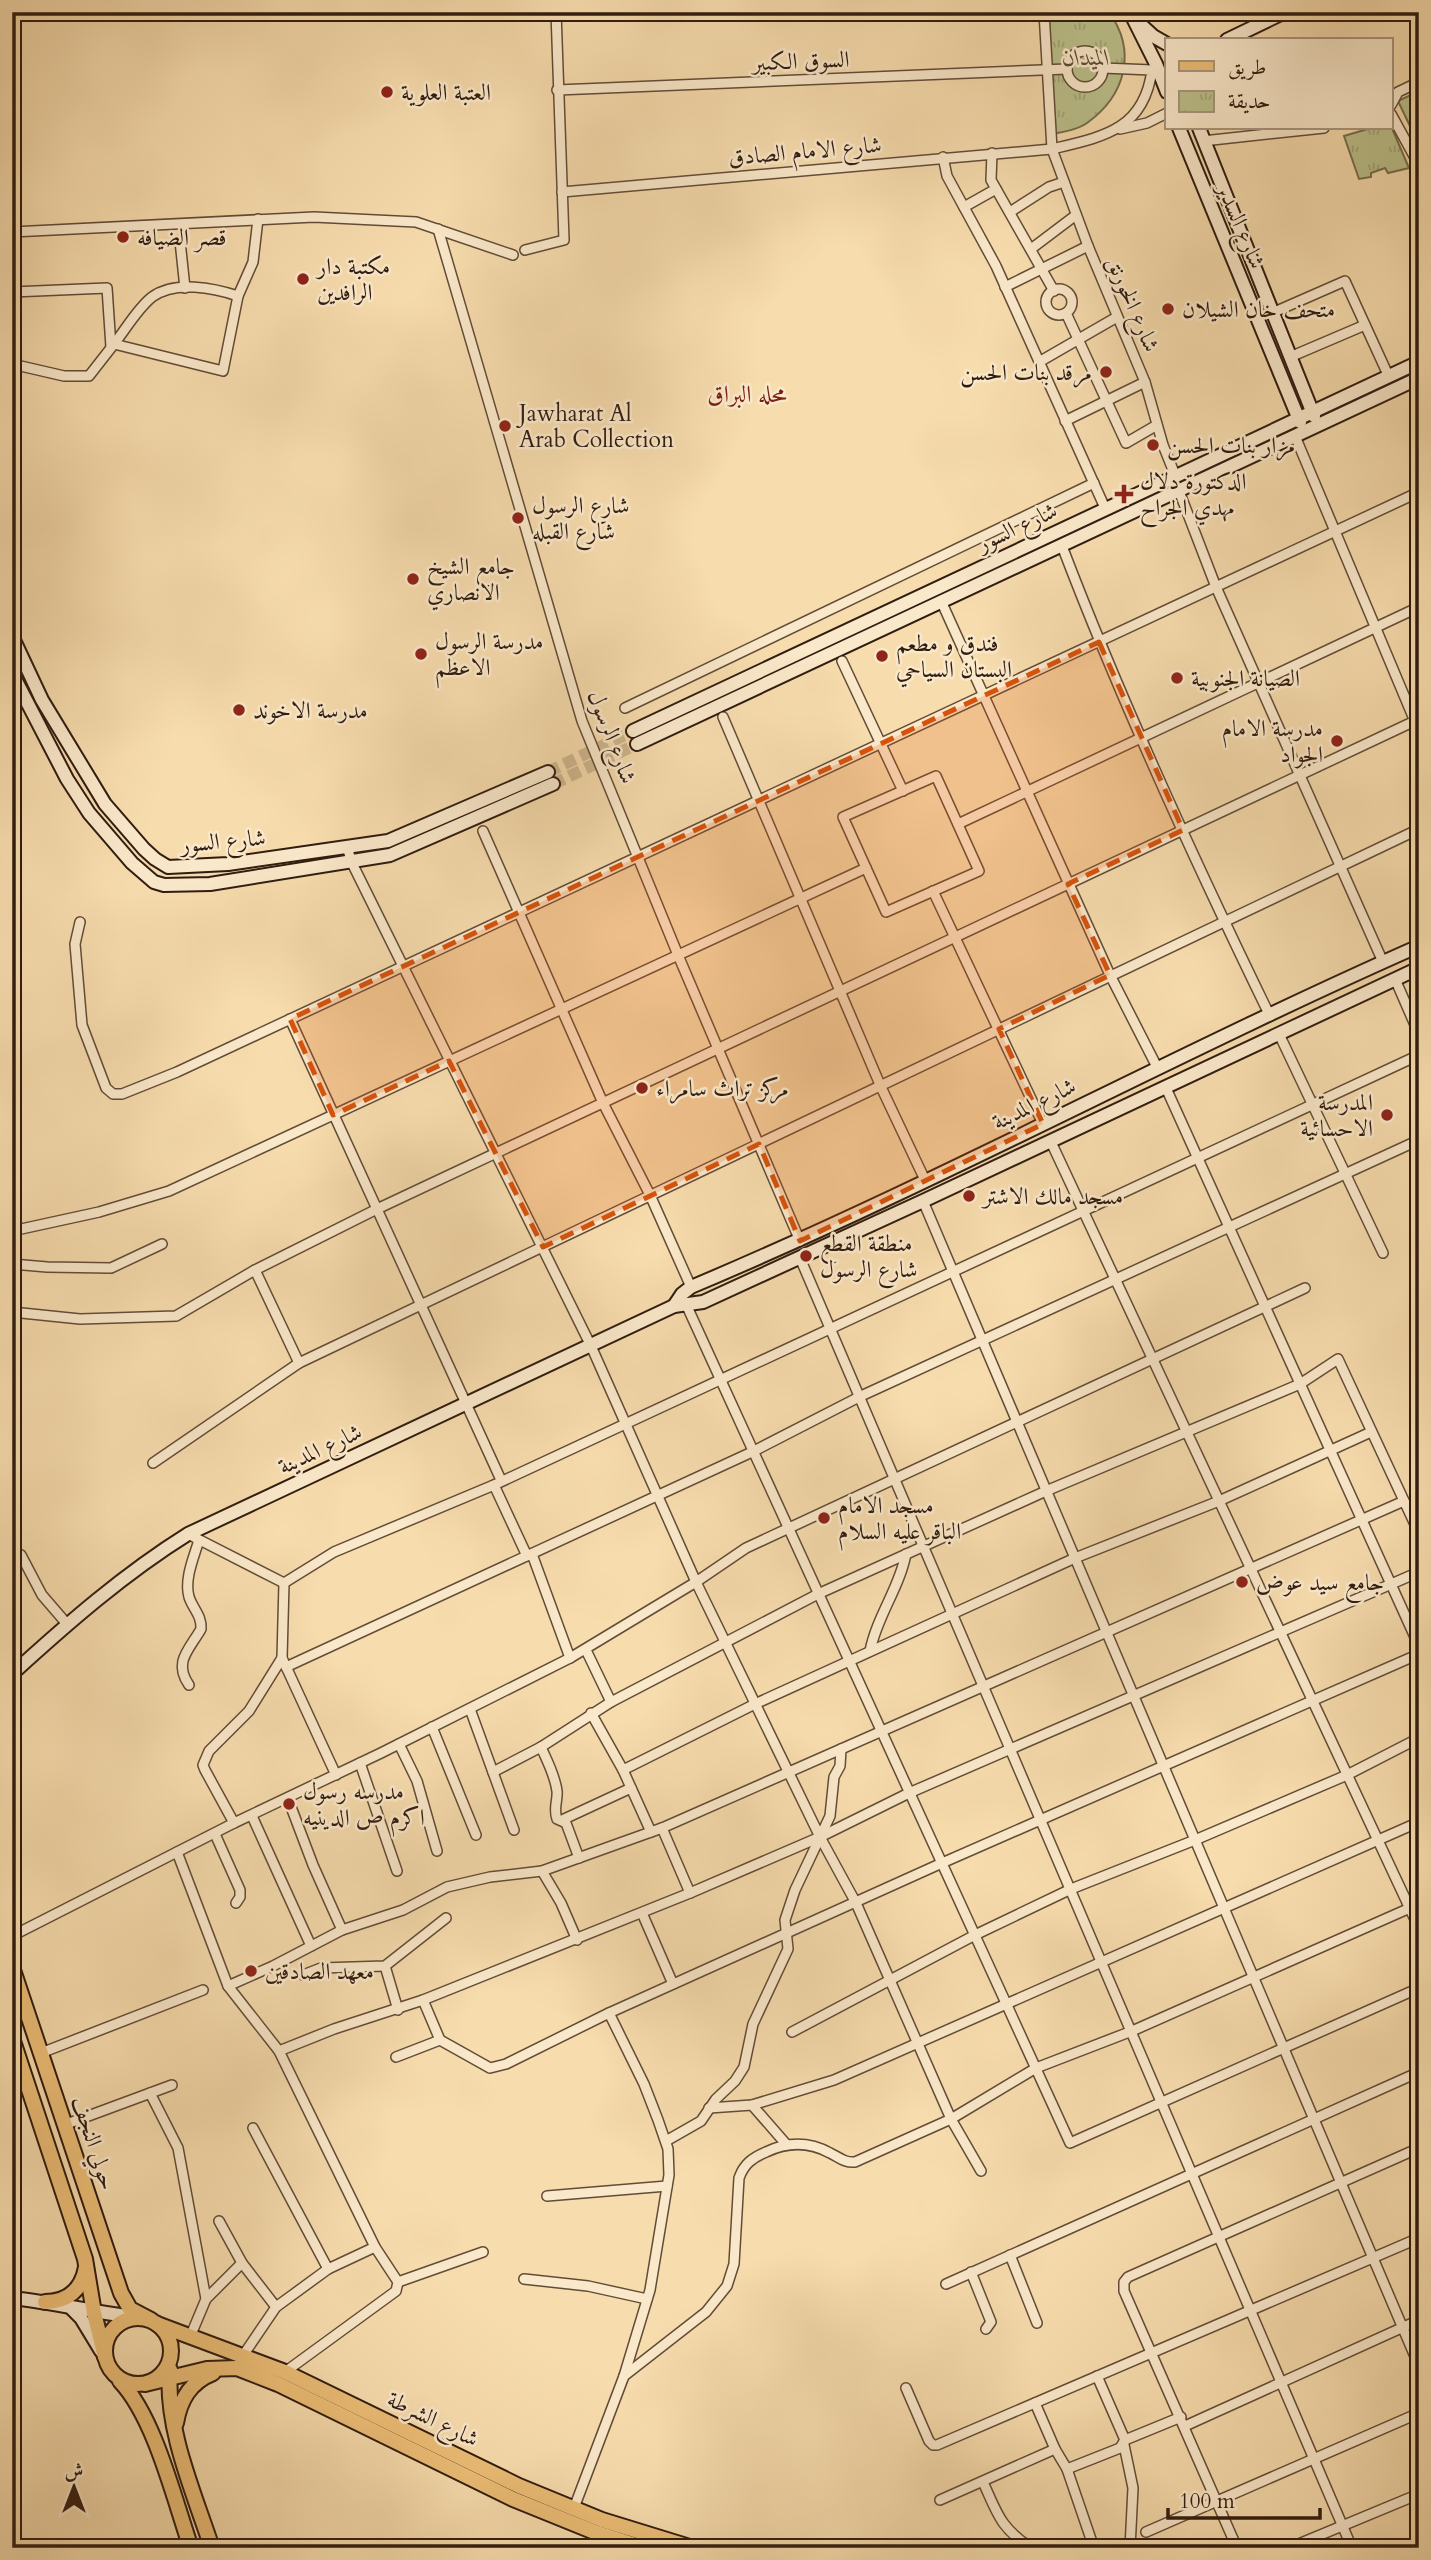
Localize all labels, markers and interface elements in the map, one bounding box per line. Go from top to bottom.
legend [1165,38,1392,130]
park label: الميدان [1062,42,1110,73]
street label: السوق الكبير [750,44,850,78]
text: طريق [1228,53,1266,82]
place label: العتبة العلوية [401,77,491,108]
marker: العتبة العلوية [379,84,395,100]
text: حديقة [1228,87,1271,116]
street label: شارع الامام الصادق [727,129,883,177]
street label: شارع السدير [1205,177,1273,275]
place label: قصر الضيافه [137,222,226,253]
marker: قصر الضيافه [115,229,131,245]
place label: مكتبة دار الرافدين [315,251,390,308]
street label: شارع الخورنق [1095,251,1167,358]
marker: مكتبة دار الرافدين [295,271,311,287]
place label: متحف خان الشيلان [1182,294,1335,325]
marker: متحف خان الشيلان [1160,301,1176,317]
place label: مرقد بنات الحسن [960,357,1092,388]
marker: مرقد بنات الحسن [1098,364,1114,380]
district label: محله البراق [707,378,787,411]
place label: Jawharat Al Arab Collection [516,398,674,455]
marker: Jawharat Al Arab Collection [497,418,513,434]
place label: مزار بنات الحسن [1167,430,1295,461]
marker: مزار بنات الحسن [1145,437,1161,453]
place label: الدكتورة دلال مهدي الجراح [1140,466,1247,528]
marker: الدكتورة دلال مهدي الجراح [1114,484,1134,504]
place label: شارع الرسول شارع القبله [532,490,630,551]
street label: شارع السور [970,495,1064,564]
marker: شارع الرسول شارع القبله [510,510,526,526]
place label: جامع الشيخ الانصاري [427,551,515,611]
marker: جامع الشيخ الانصاري [405,571,421,587]
place label: مدرسة الرسول الاعظم [435,626,543,689]
place label: فندق و مطعم البستان السياحي [896,628,1012,688]
marker: مدرسة الرسول الاعظم [413,646,429,662]
marker: فندق و مطعم البستان السياحي [874,648,890,664]
place label: الصيانة الجنوبية [1191,663,1300,694]
marker: الصيانة الجنوبية [1169,670,1185,686]
street label: شارع الرسول [576,686,644,790]
place label: مدرسة الاخوند [253,695,368,726]
marker: مدرسة الاخوند [231,702,247,718]
place label: مدرسة الامام الجواد [1222,713,1323,770]
marker: مدرسة الامام الجواد [1329,733,1345,749]
street label: شارع السور [177,822,267,864]
street label: شارع المدينة [987,1070,1083,1141]
place label: مركز تراث سامراء [656,1073,789,1104]
marker: مركز تراث سامراء [634,1080,650,1096]
place label: المدرسة الاحسائية [1300,1087,1373,1144]
marker: المدرسة الاحسائية [1379,1107,1395,1123]
place label: مسجد مالك الاشتر [981,1181,1123,1212]
marker: مسجد مالك الاشتر [961,1188,977,1204]
place label: منطقة القطع شارع الرسول [820,1228,918,1289]
marker: منطقة القطع شارع الرسول [798,1248,814,1264]
street label: شارع المدينة [273,1416,369,1486]
place label: مسجد الامام الباقر عليه السلام [838,1490,961,1551]
marker: مسجد الامام الباقر عليه السلام [816,1510,832,1526]
place label: جامع سيد عوض [1256,1567,1384,1603]
marker: جامع سيد عوض [1234,1574,1250,1590]
place label: مدرسه رسول اکرم ص الدینیه [303,1776,425,1837]
marker: مدرسه رسول اکرم ص الدینیه [281,1796,297,1812]
place label: معهد الصادقين [265,1956,374,1987]
marker: معهد الصادقين [243,1963,259,1979]
street label: حولي النجف [61,2092,124,2195]
street label: شارع الشرطة [380,2384,484,2458]
north arrow [38,2452,108,2522]
text: ش [65,2458,83,2484]
scale bar [1168,2476,1321,2520]
text: 100 m [1179,2487,1235,2516]

